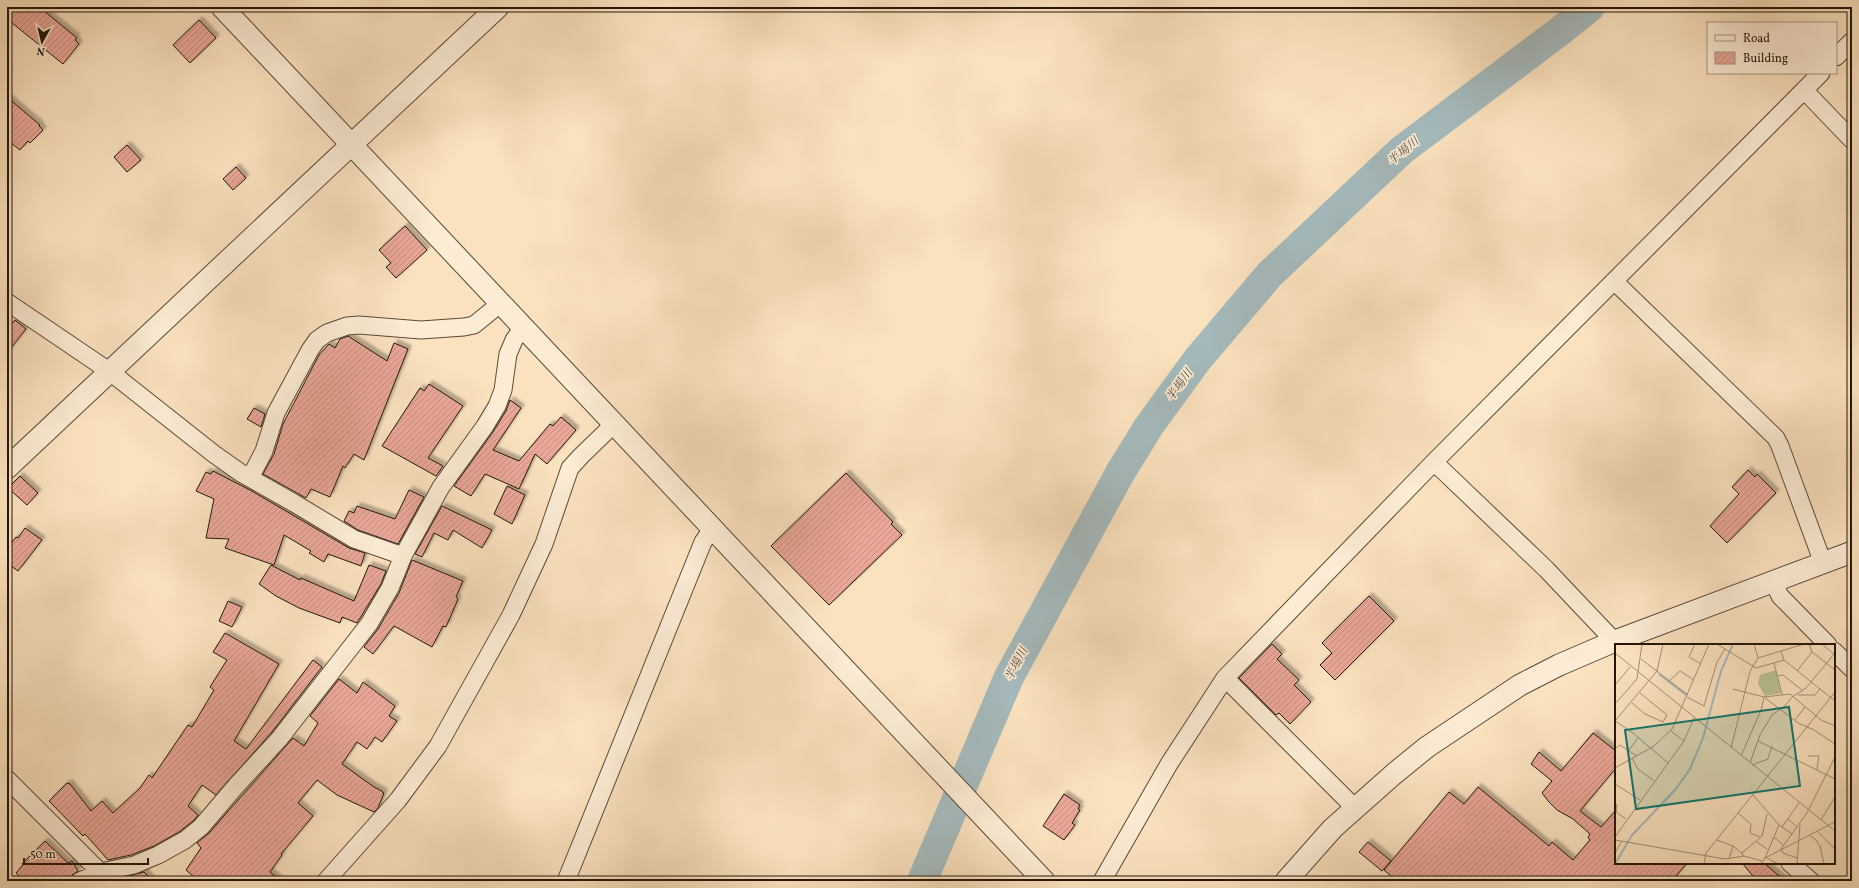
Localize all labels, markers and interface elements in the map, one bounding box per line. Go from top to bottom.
north arrow [22,22,62,62]
legend [1707,22,1837,74]
text: Road [1743,31,1770,47]
text: N [36,42,46,58]
text: Building [1743,51,1788,67]
water label: 半場川 [1385,133,1424,169]
water label: 半場川 [1163,365,1198,405]
water label: 半場川 [1002,643,1033,684]
inset map [1615,644,1835,864]
scale bar [24,840,148,866]
text: 50 m [30,847,56,863]

